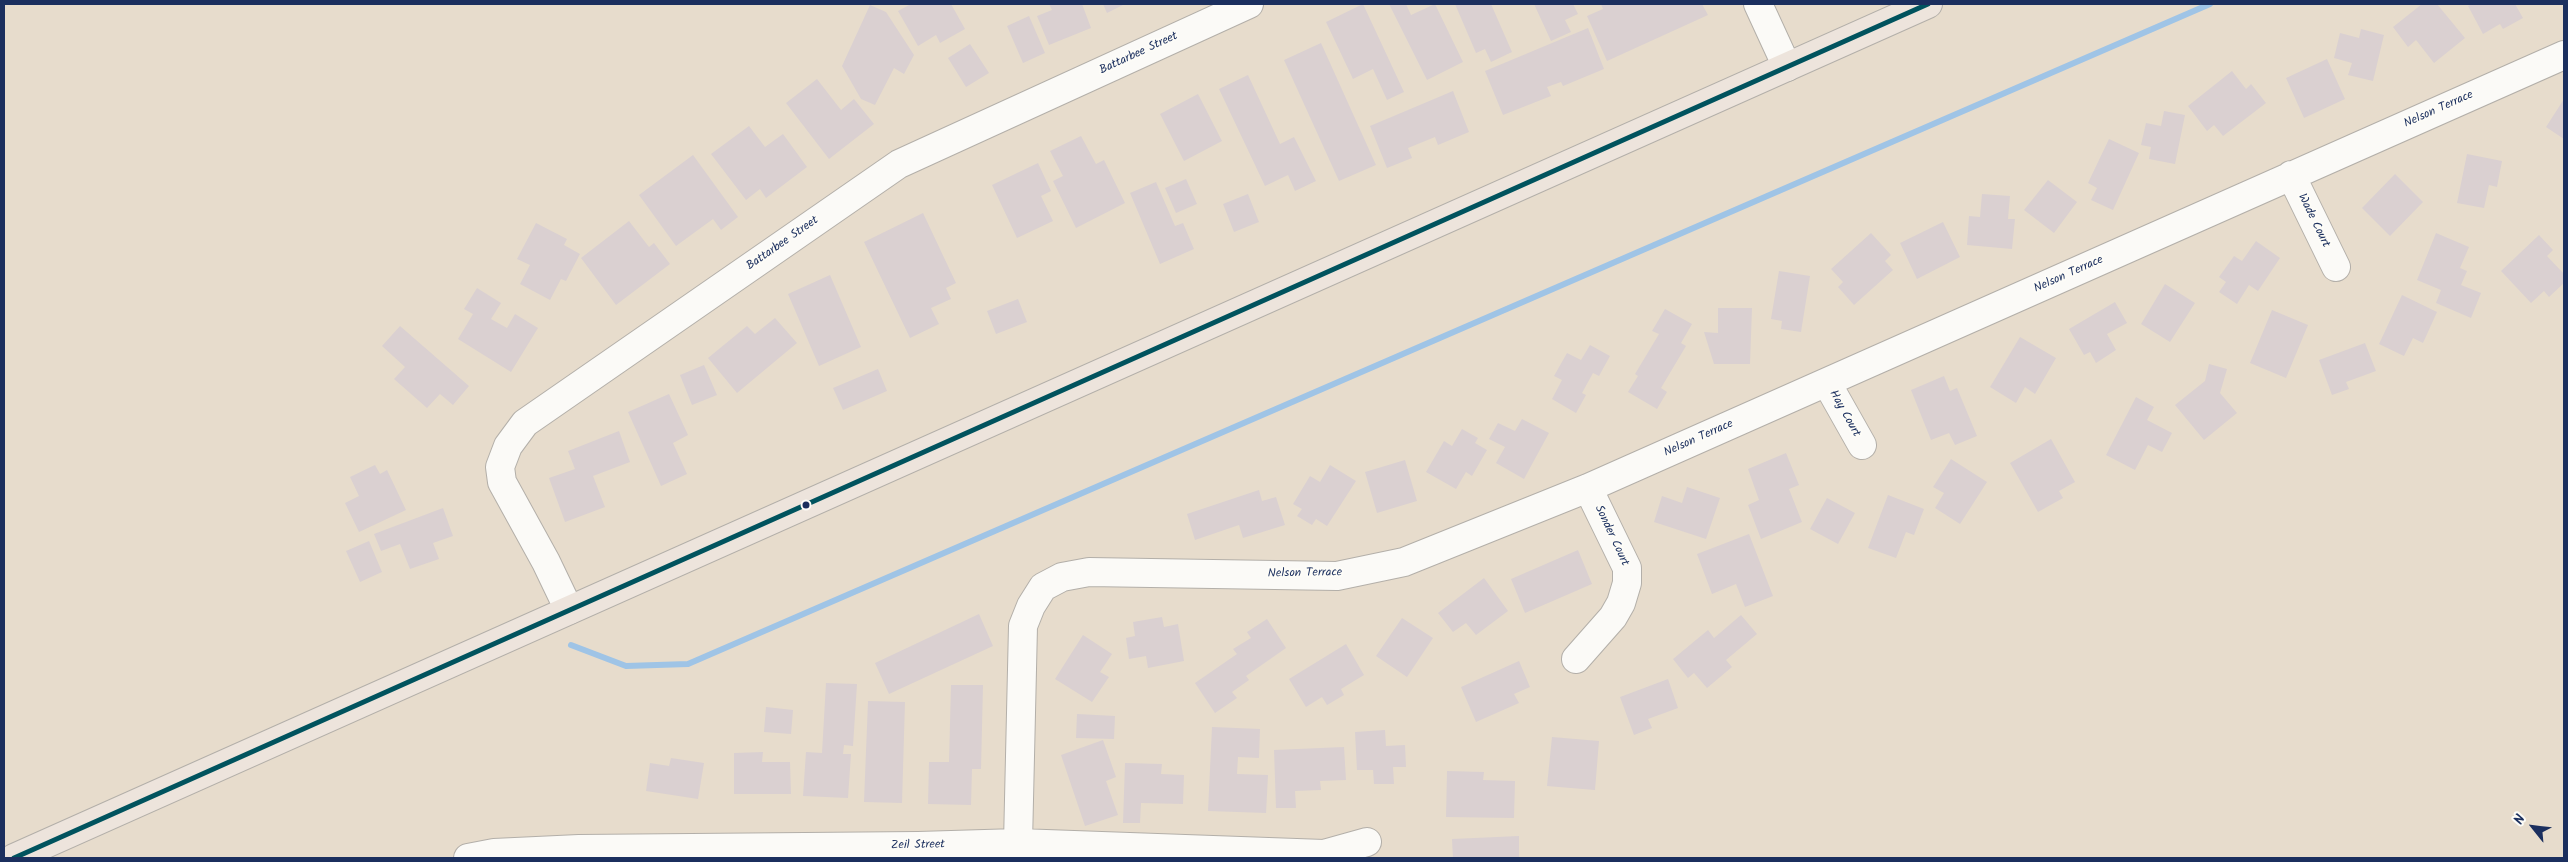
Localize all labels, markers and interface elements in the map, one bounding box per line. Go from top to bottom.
street label: Battarbee Street [1098,30,1180,78]
street label: Nelson Terrace [2402,88,2476,132]
street label: Wade Court [2294,192,2332,250]
street label: Battarbee Street [744,214,822,274]
street label: Nelson Terrace [2032,253,2106,297]
street label: Hay Court [1825,388,1863,440]
street label: Nelson Terrace [1662,417,1736,461]
unlabelled marker [801,500,811,510]
street label: Sonder Court [1591,503,1631,569]
street label: Nelson Terrace [1268,566,1342,582]
north arrow [2508,802,2558,852]
text: N [2508,811,2532,829]
street label: Zeil Street [891,838,945,854]

